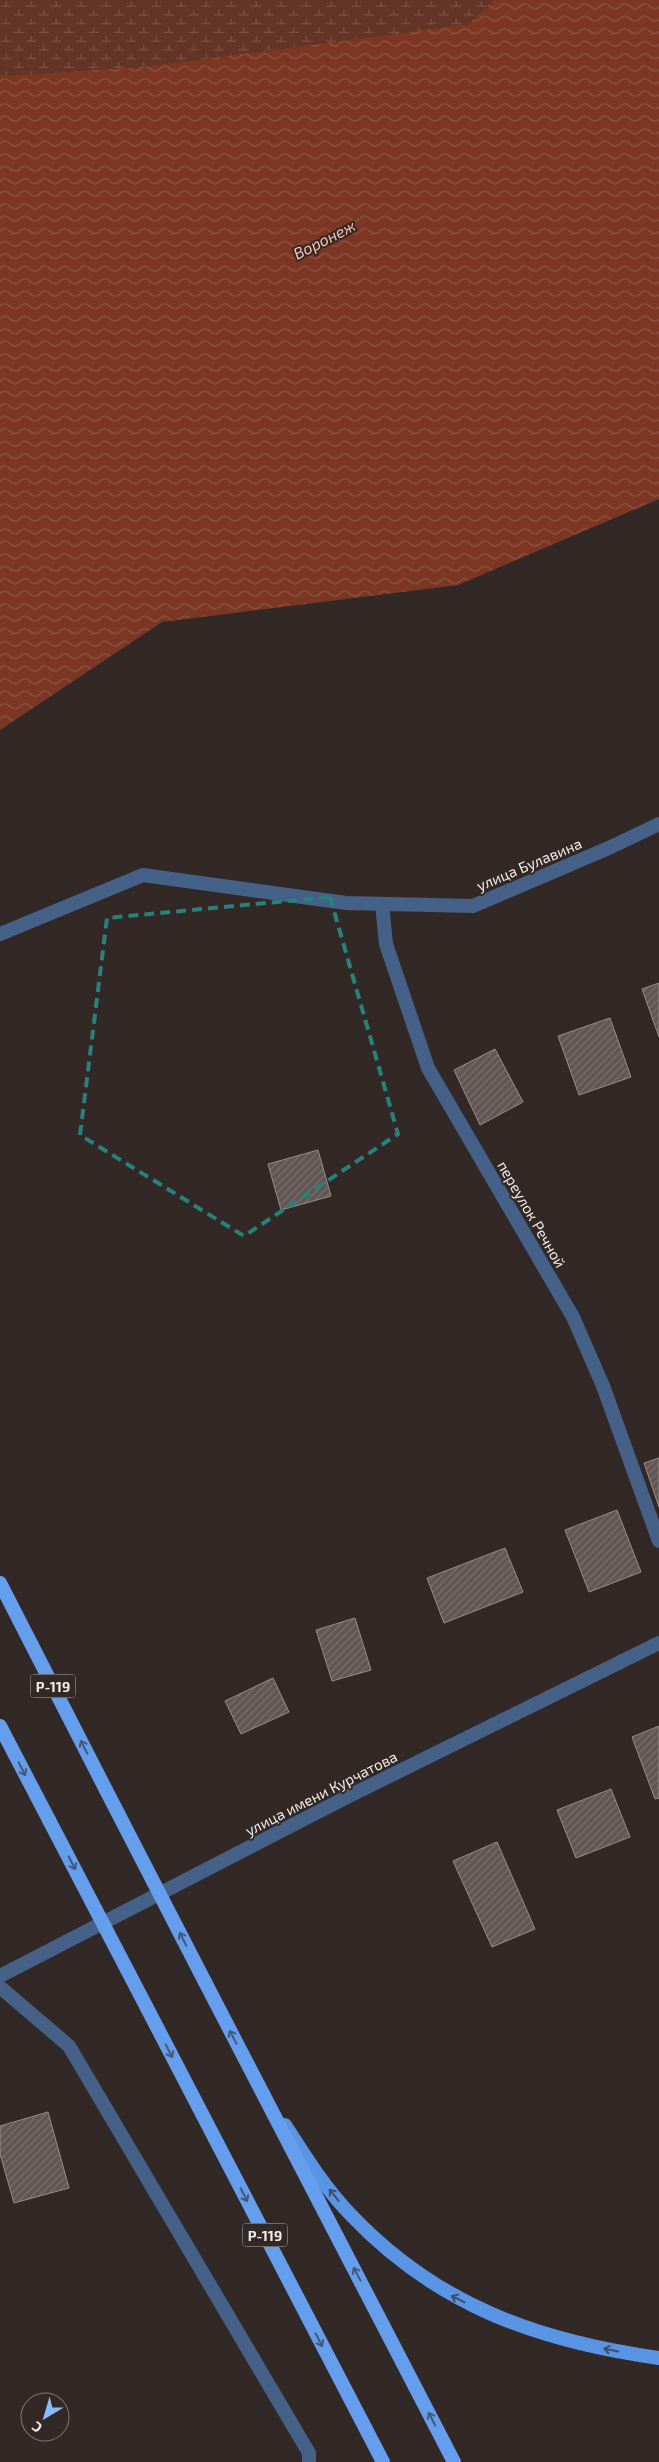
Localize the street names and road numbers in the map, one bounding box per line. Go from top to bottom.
street label: улица Булавина [474,834,585,895]
street label: переулок Речной [493,1157,570,1271]
road number: Р-119 [30,1674,76,1698]
street label: улица имени Курчатова [242,1747,401,1840]
road number: Р-119 [242,2224,288,2246]

